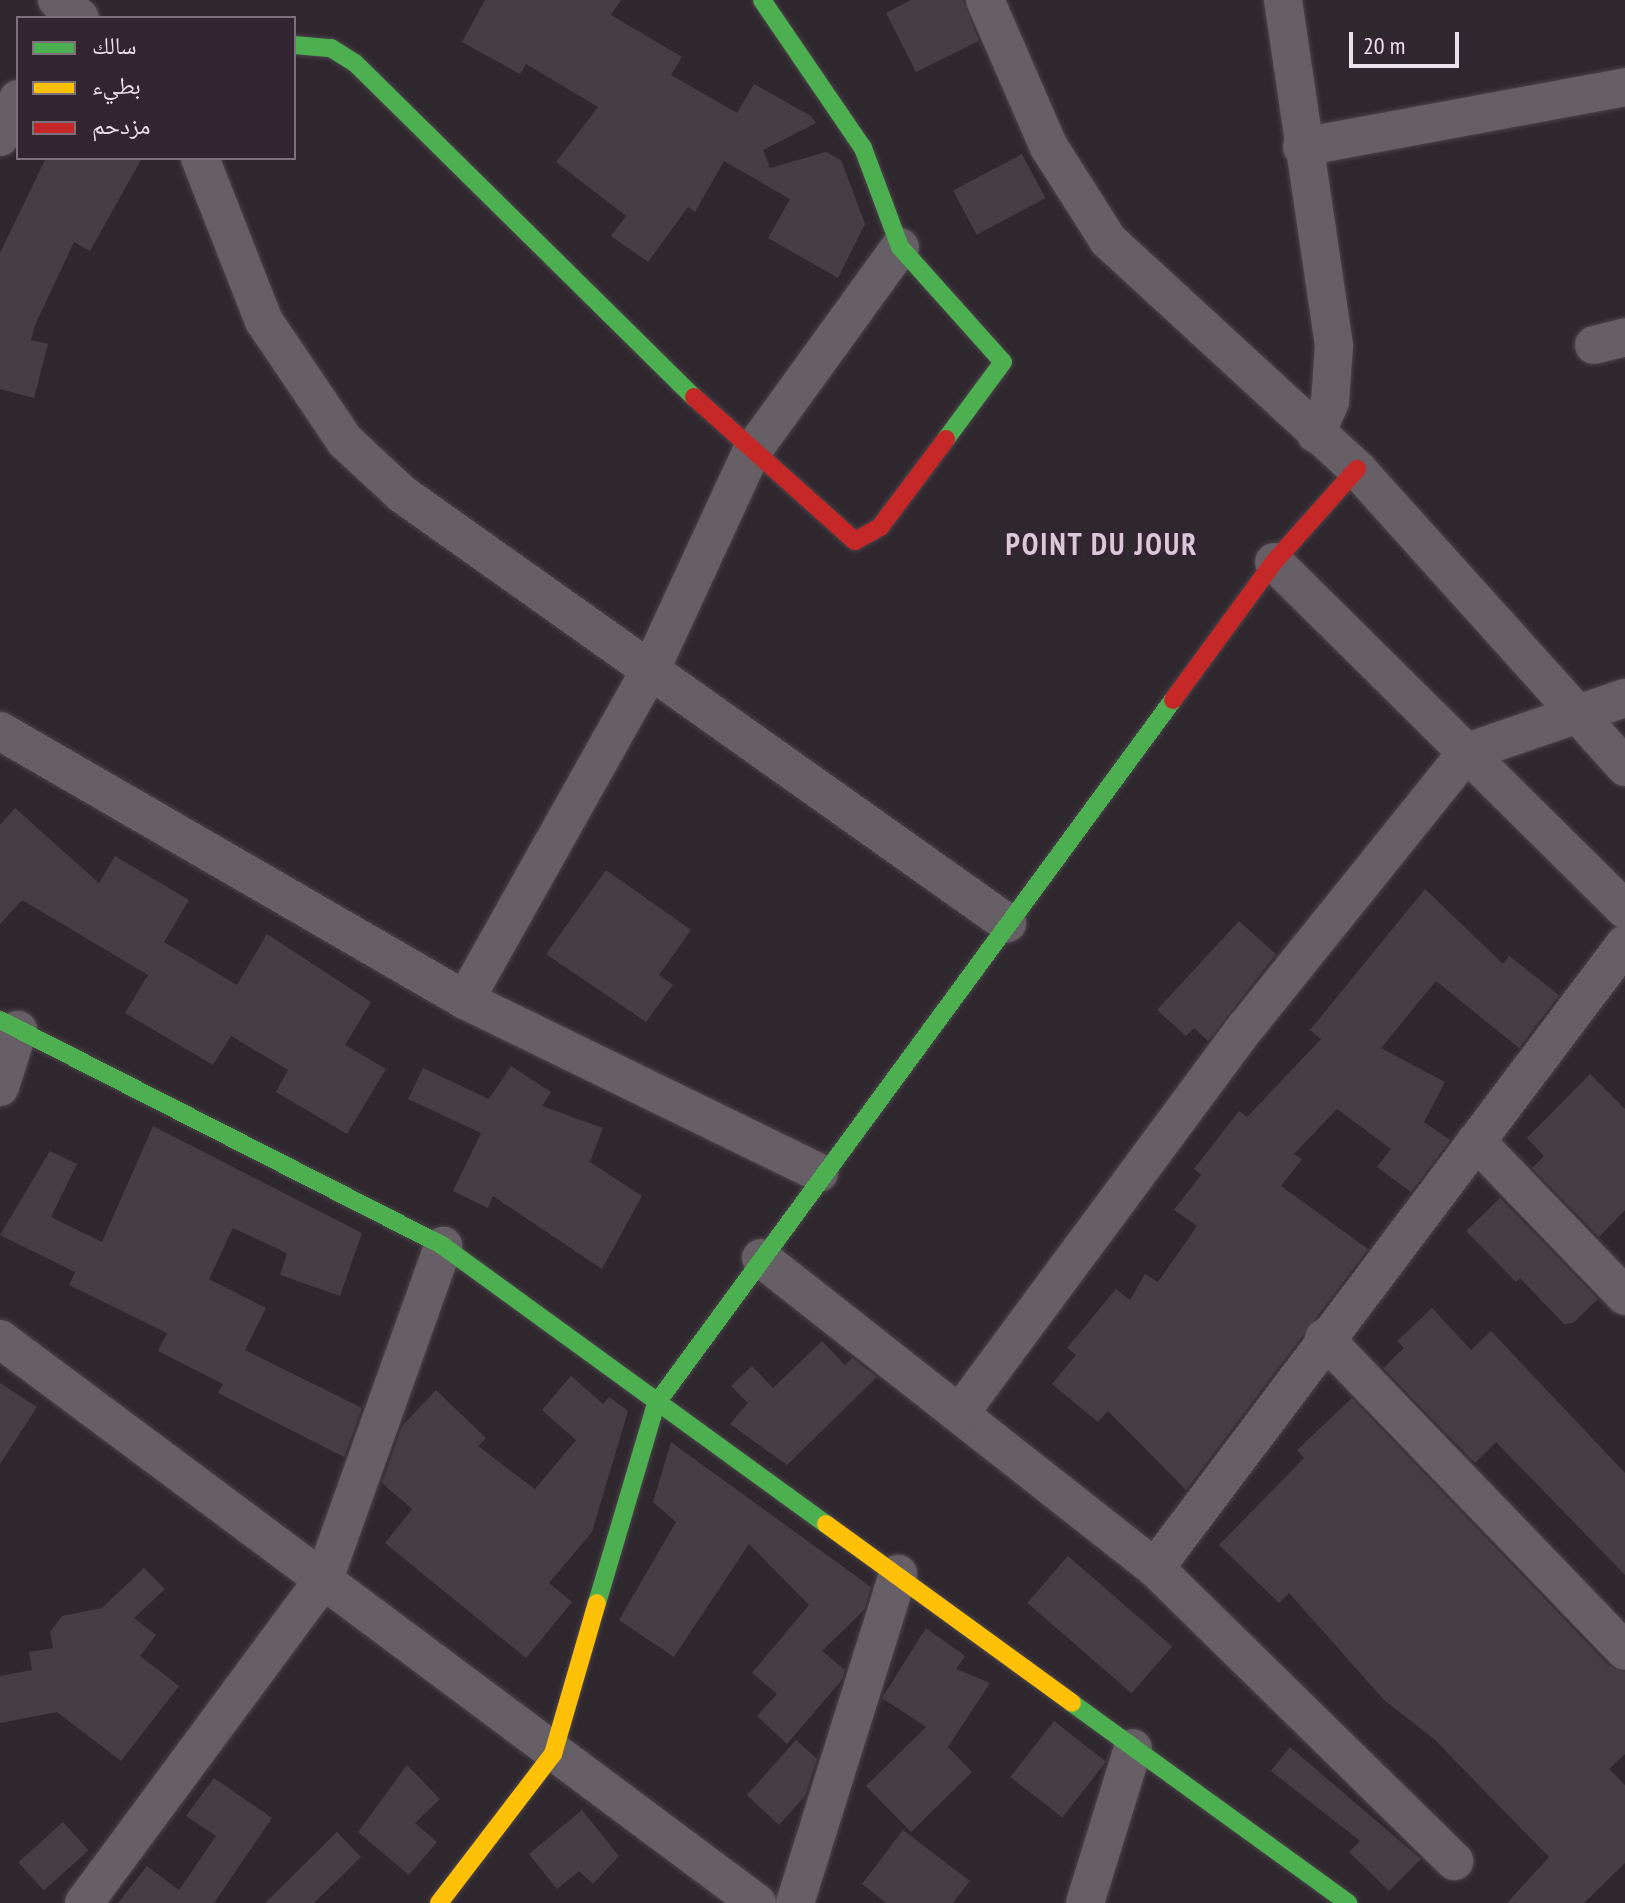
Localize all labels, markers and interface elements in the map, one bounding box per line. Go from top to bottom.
legend [16,16,296,160]
scale bar [1353,16,1463,66]
text: سالك [92,30,137,61]
text: 20 m [1363,30,1405,61]
text: بطيء [92,70,141,101]
text: مزدحم [92,110,151,141]
district label: POINT DU JOUR [1005,526,1199,562]

